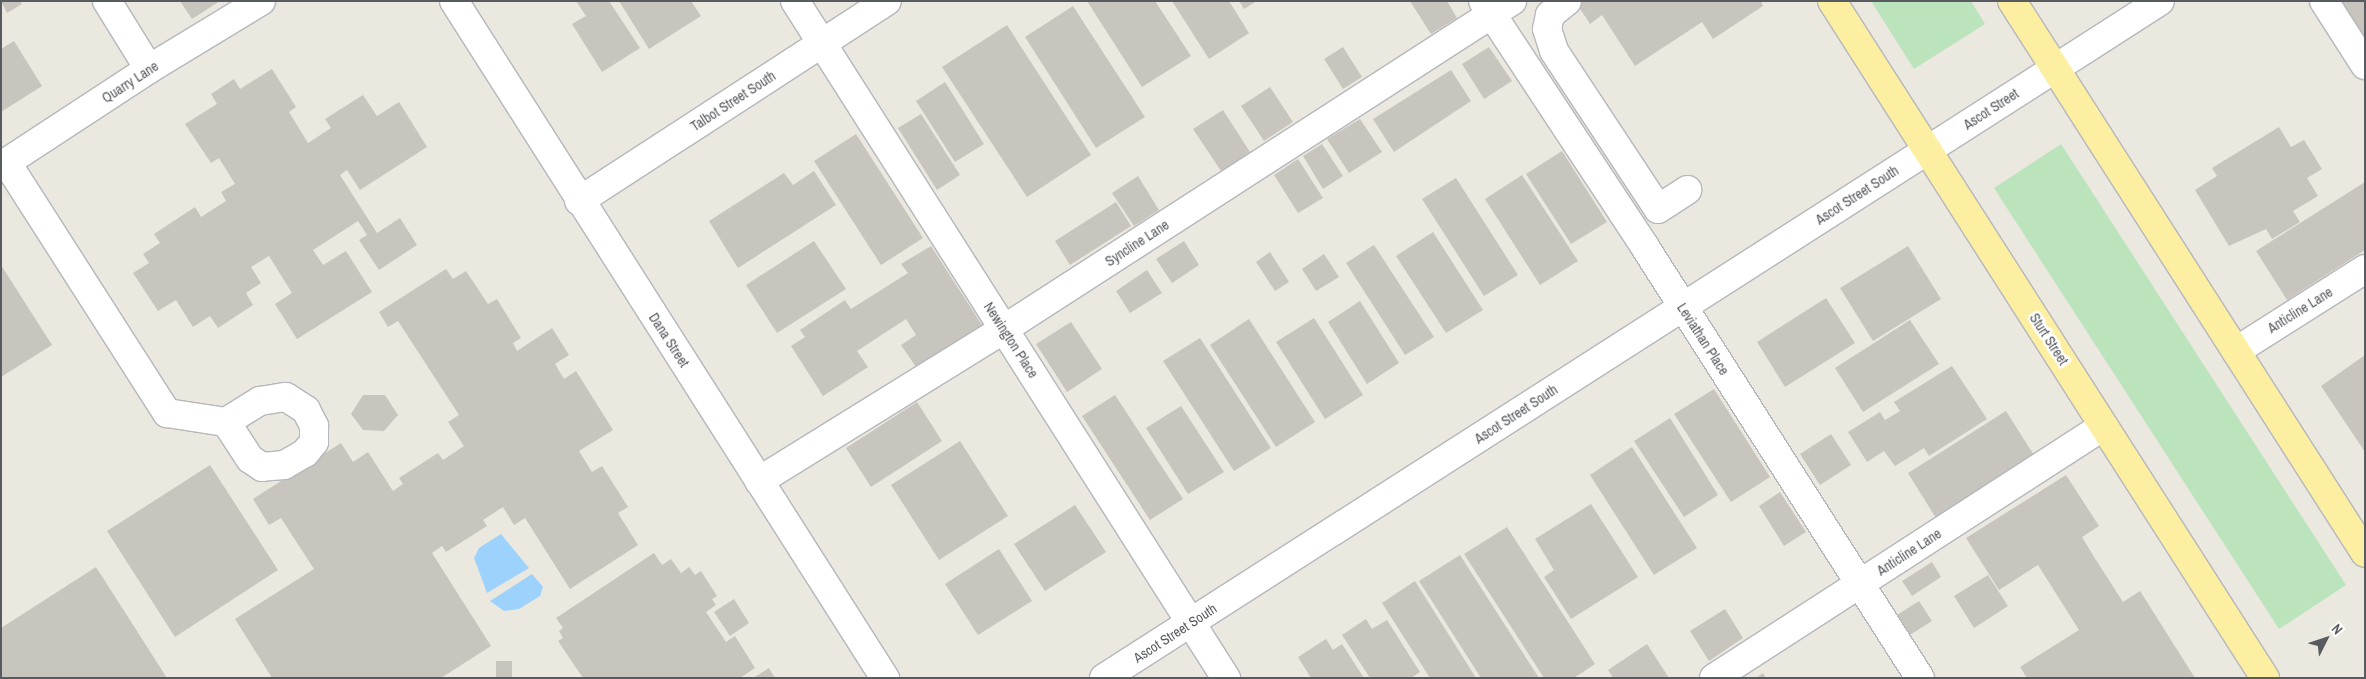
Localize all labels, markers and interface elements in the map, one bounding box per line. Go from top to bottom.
street label: Quarry Lane [99,58,161,106]
street label: Talbot Street South [687,67,779,135]
street label: Ascot Street [1960,85,2022,133]
street label: Ascot Street South [1812,162,1902,228]
street label: Syncline Lane [1102,216,1172,270]
street label: Anticline Lane [2264,283,2336,337]
street label: Newington Place [980,299,1042,381]
street label: Leviathan Place [1674,300,1732,378]
street label: Dana Street [645,310,693,370]
street label: Sturt Street [2026,310,2072,368]
street label: Ascot Street South [1471,381,1561,447]
street label: Anticline Lane [1874,525,1944,579]
street label: Ascot Street South [1130,600,1220,666]
north arrow [2301,614,2351,664]
text: N [2328,620,2347,638]

